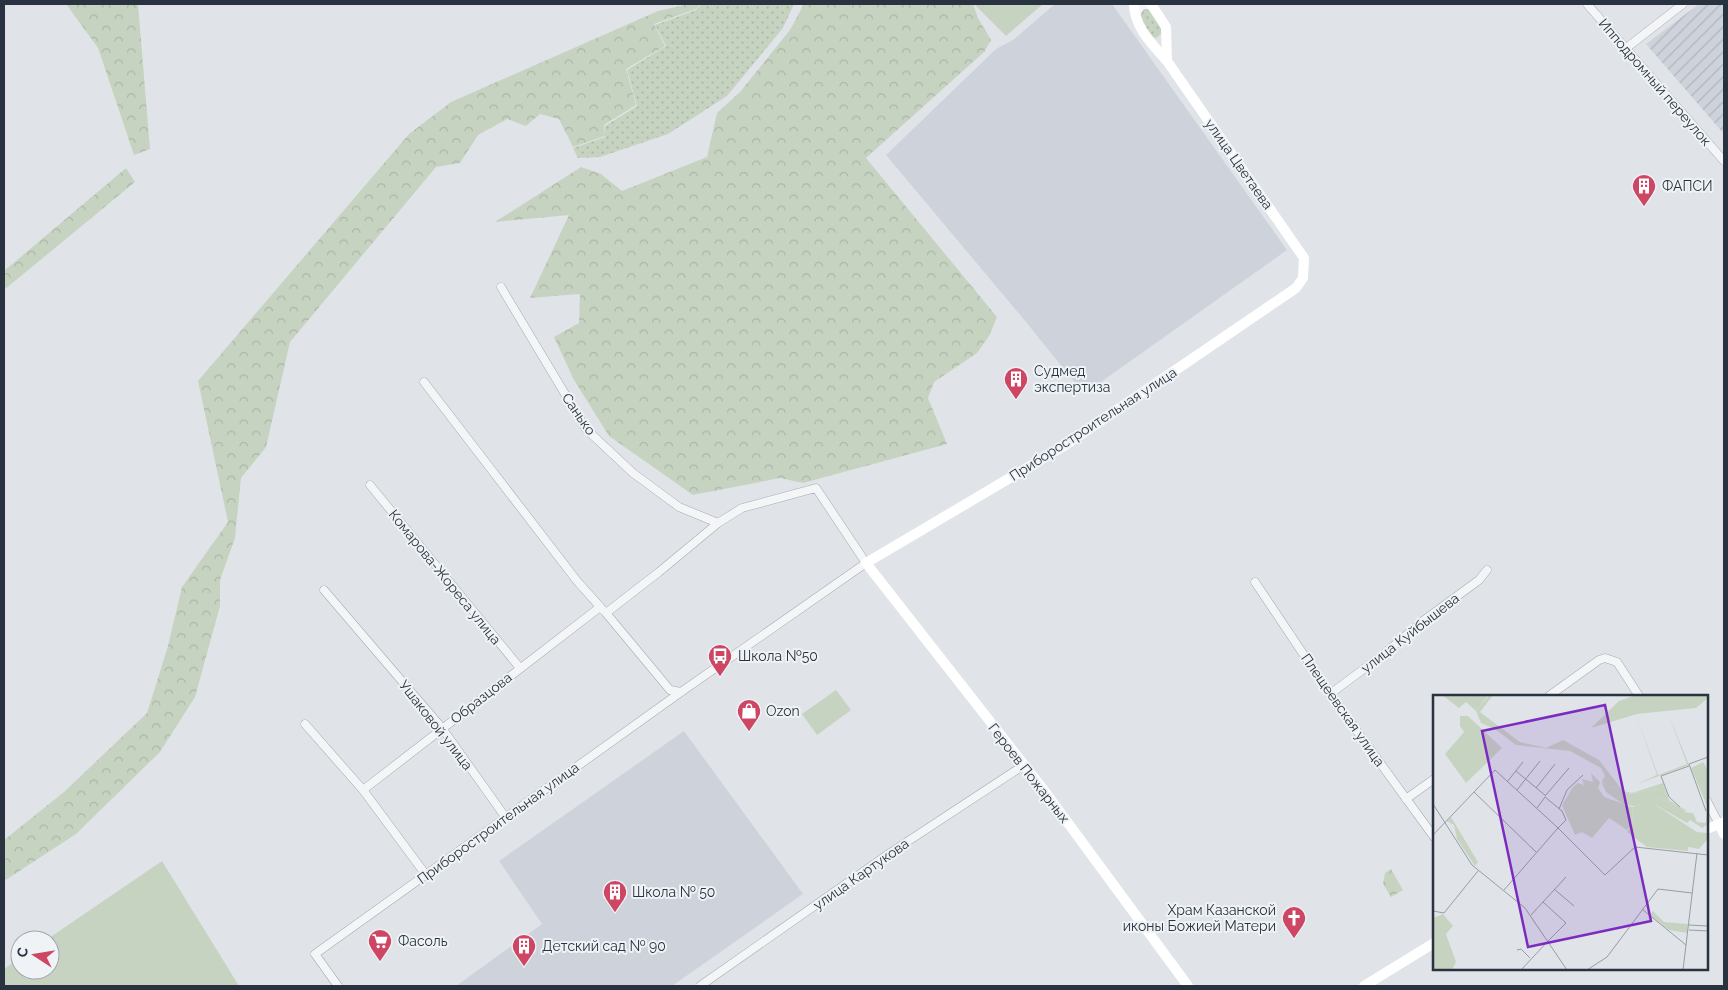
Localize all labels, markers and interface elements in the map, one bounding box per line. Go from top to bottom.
street label: Ипподромный переулок [1595,15,1715,149]
street label: улица Цветаева [1202,116,1276,212]
building icon: ФАПСИ [1631,173,1657,207]
place label: ФАПСИ [1662,178,1713,194]
place label: Судмед экспертиза [1034,363,1110,395]
street label: Приборостроительная улица [1006,364,1180,484]
building icon: Судмед экспертиза [1003,366,1029,400]
street label: Санько [559,390,599,438]
street label: Комарова-Жореса улица [386,506,504,648]
street label: улица Куйбышева [1358,590,1462,676]
bus stop icon: Школа №50 [707,643,733,677]
place label: Школа №50 [738,648,818,664]
street label: Плещеевская улица [1298,650,1388,770]
street label: Образцова [447,669,515,727]
street label: Ушаковой улица [396,677,476,773]
inset map [1433,695,1708,970]
shop icon: Ozon [736,698,762,732]
place label: Ozon [766,703,800,719]
street label: Героев Пожарных [985,720,1073,826]
street label: Приборостроительная улица [414,759,582,887]
street label: улица Картукова [810,835,912,913]
building icon: Школа № 50 [602,879,628,913]
place label: Школа № 50 [632,884,715,900]
place label: Храм Казанской иконы Божией Матери [1123,902,1276,934]
church icon: Храм Казанской иконы Божией Матери [1281,905,1307,939]
supermarket icon: Фасоль [367,928,393,962]
north arrow [10,930,60,980]
place label: Фасоль [398,933,448,949]
building icon: Детский сад № 90 [511,933,537,967]
place label: Детский сад № 90 [542,938,666,954]
text: С [13,946,31,959]

